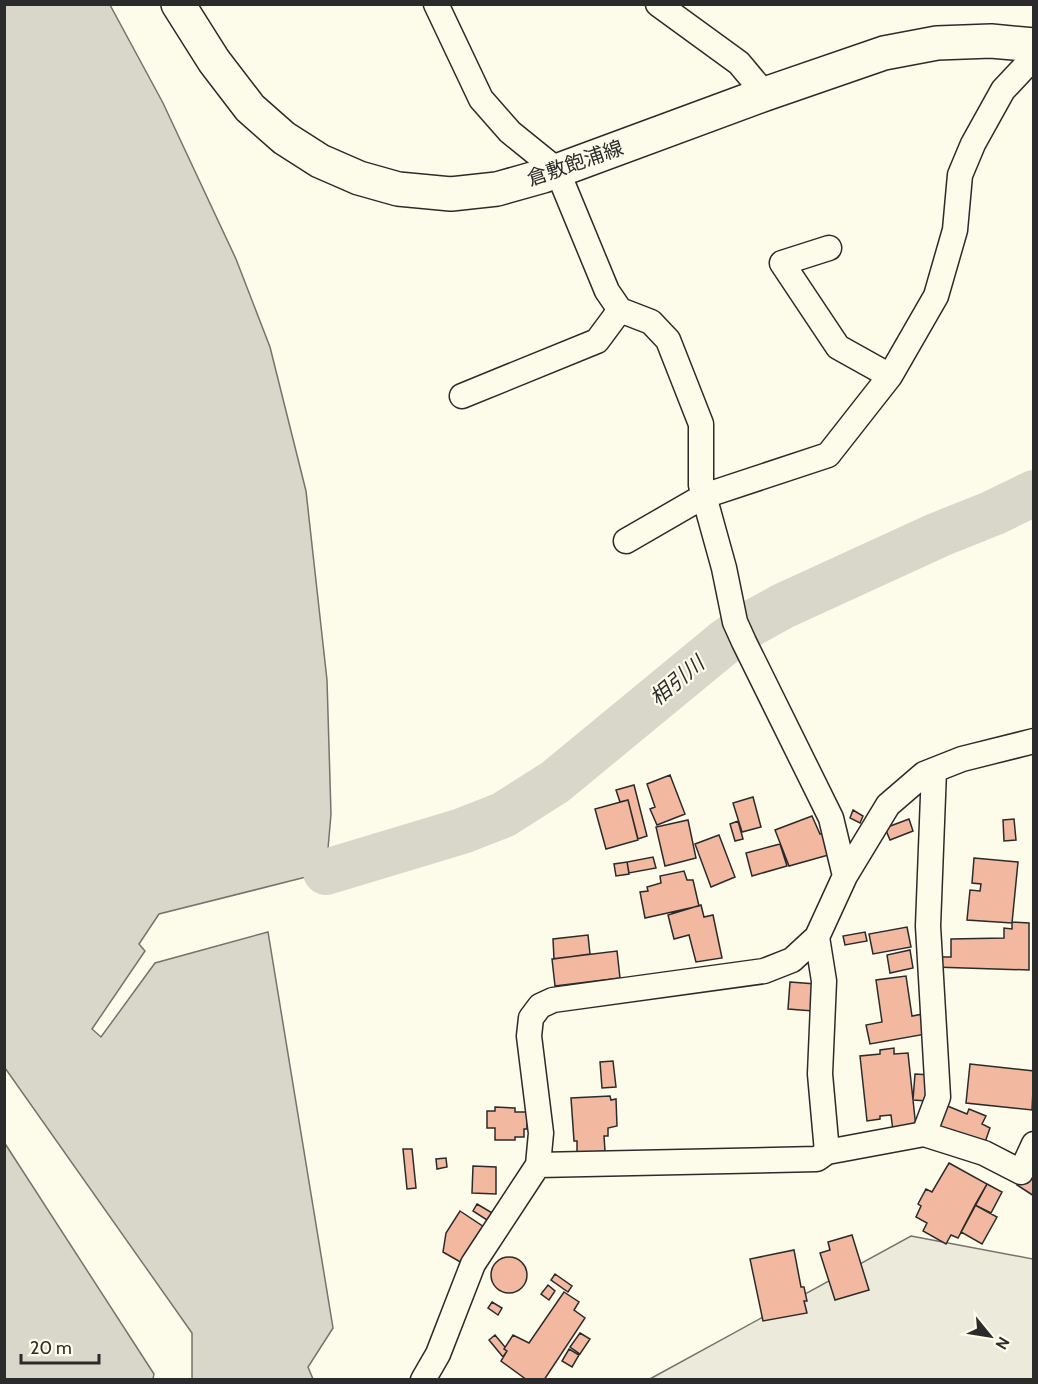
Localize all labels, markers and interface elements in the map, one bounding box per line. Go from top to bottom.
street label: 倉敷飽浦線 [524,135,626,191]
water label: 相引川 [645,650,710,710]
north arrow [960,1306,1020,1366]
scale bar [21,1327,99,1365]
text: N [992,1334,1014,1353]
text: 20 m [30,1337,72,1359]

